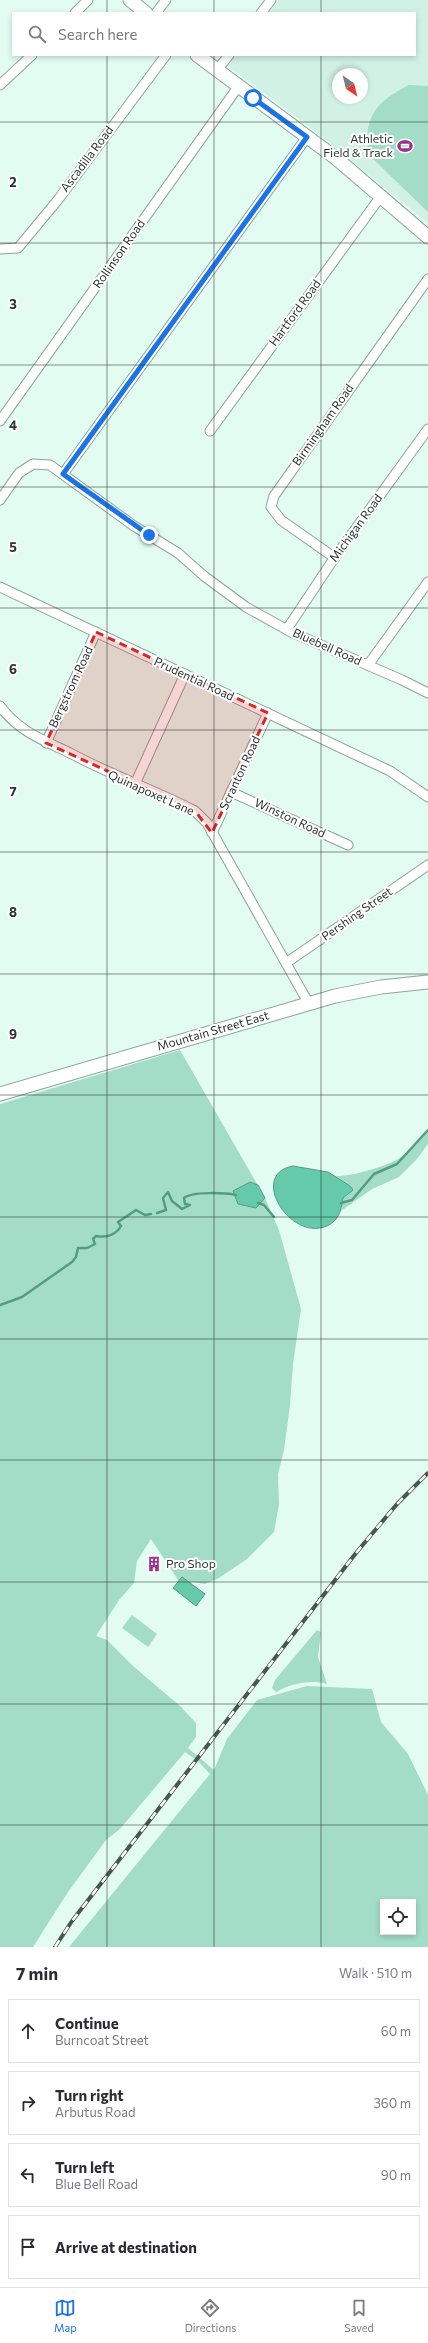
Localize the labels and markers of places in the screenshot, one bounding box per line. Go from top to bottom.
place label: Athletic Field & Track [323,131,393,159]
sports icon: Athletic Field & Track [396,137,414,155]
building icon: Pro Shop [145,1555,163,1573]
place label: Pro Shop [166,1556,216,1570]

